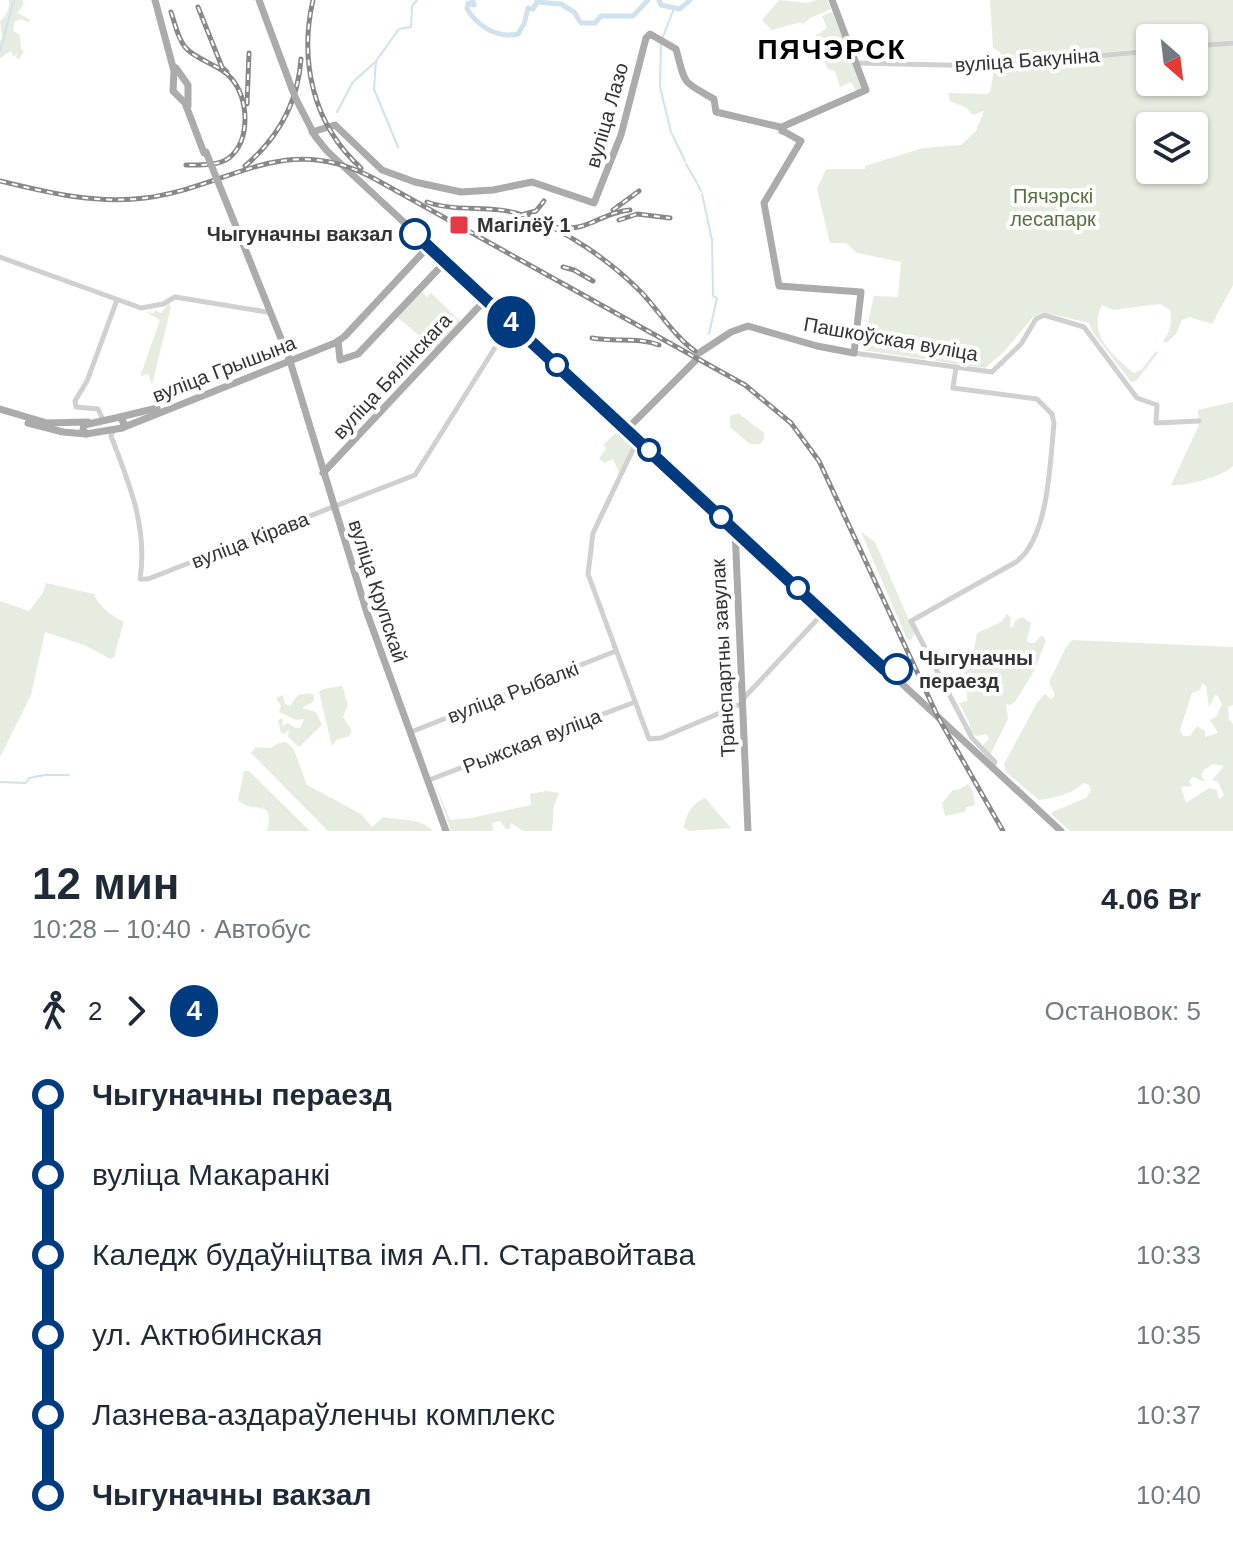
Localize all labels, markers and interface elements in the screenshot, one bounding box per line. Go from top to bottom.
north arrow [1136,24,1208,96]
map controls [1136,24,1208,184]
district label: ПЯЧЭРСК [757,34,907,65]
street label: вуліца Бакуніна [954,44,1101,76]
street label: вуліца Лазо [582,60,632,170]
button: layers [1136,112,1208,184]
park label: Пячэрскі лесапарк [1010,185,1096,230]
marker: Магілёў 1 [448,214,470,236]
place label: Магілёў 1 [477,214,571,236]
marker: Чыгуначны вакзал [400,219,430,249]
place label: Чыгуначны вакзал [207,223,393,245]
line badge: 4 [485,296,537,348]
text: 4 [503,306,519,337]
street label: вуліца Бялінскага [328,308,456,443]
street label: Пашкоўская вуліца [802,313,981,365]
street label: вуліца Грышына [149,331,300,406]
unlabelled marker [546,354,568,376]
unlabelled marker [638,439,660,461]
unlabelled marker [710,506,732,528]
street label: вуліца Кірава [188,507,313,572]
street label: вуліца Крупскай [345,517,411,665]
street label: Транспартны завулак [707,558,739,758]
unlabelled marker [787,577,809,599]
place label: Чыгуначны пераезд [919,647,1033,692]
marker: Чыгуначны пераезд [882,654,912,684]
street label: вуліца Рыбалкі [444,657,582,727]
street label: Рыжская вуліца [460,704,605,777]
text: 12 мин [32,859,179,908]
text: 4.06 Br [1101,882,1201,915]
text: 10:28 – 10:40 · Автобус [32,914,311,944]
icon: walk [32,989,76,1033]
icon: forward [114,989,158,1033]
text: 4 [186,995,202,1026]
text: 2 [88,996,102,1026]
text: Остановок: 5 [1045,996,1201,1026]
text: Чыгуначны пераезд [92,1078,392,1111]
text: 10:30 [1136,1080,1201,1110]
text: вуліца Макаранкі [92,1158,330,1191]
text: 10:32 [1136,1160,1201,1190]
text: Каледж будаўніцтва імя А.П. Старавойтава [92,1238,695,1271]
text: 10:33 [1136,1240,1201,1270]
text: ул. Актюбинская [92,1318,322,1351]
text: 10:35 [1136,1320,1201,1350]
text: Лазнева-аздараўленчы комплекс [92,1398,555,1431]
text: 10:37 [1136,1400,1201,1430]
text: Чыгуначны вакзал [92,1478,371,1511]
text: 10:40 [1136,1480,1201,1510]

